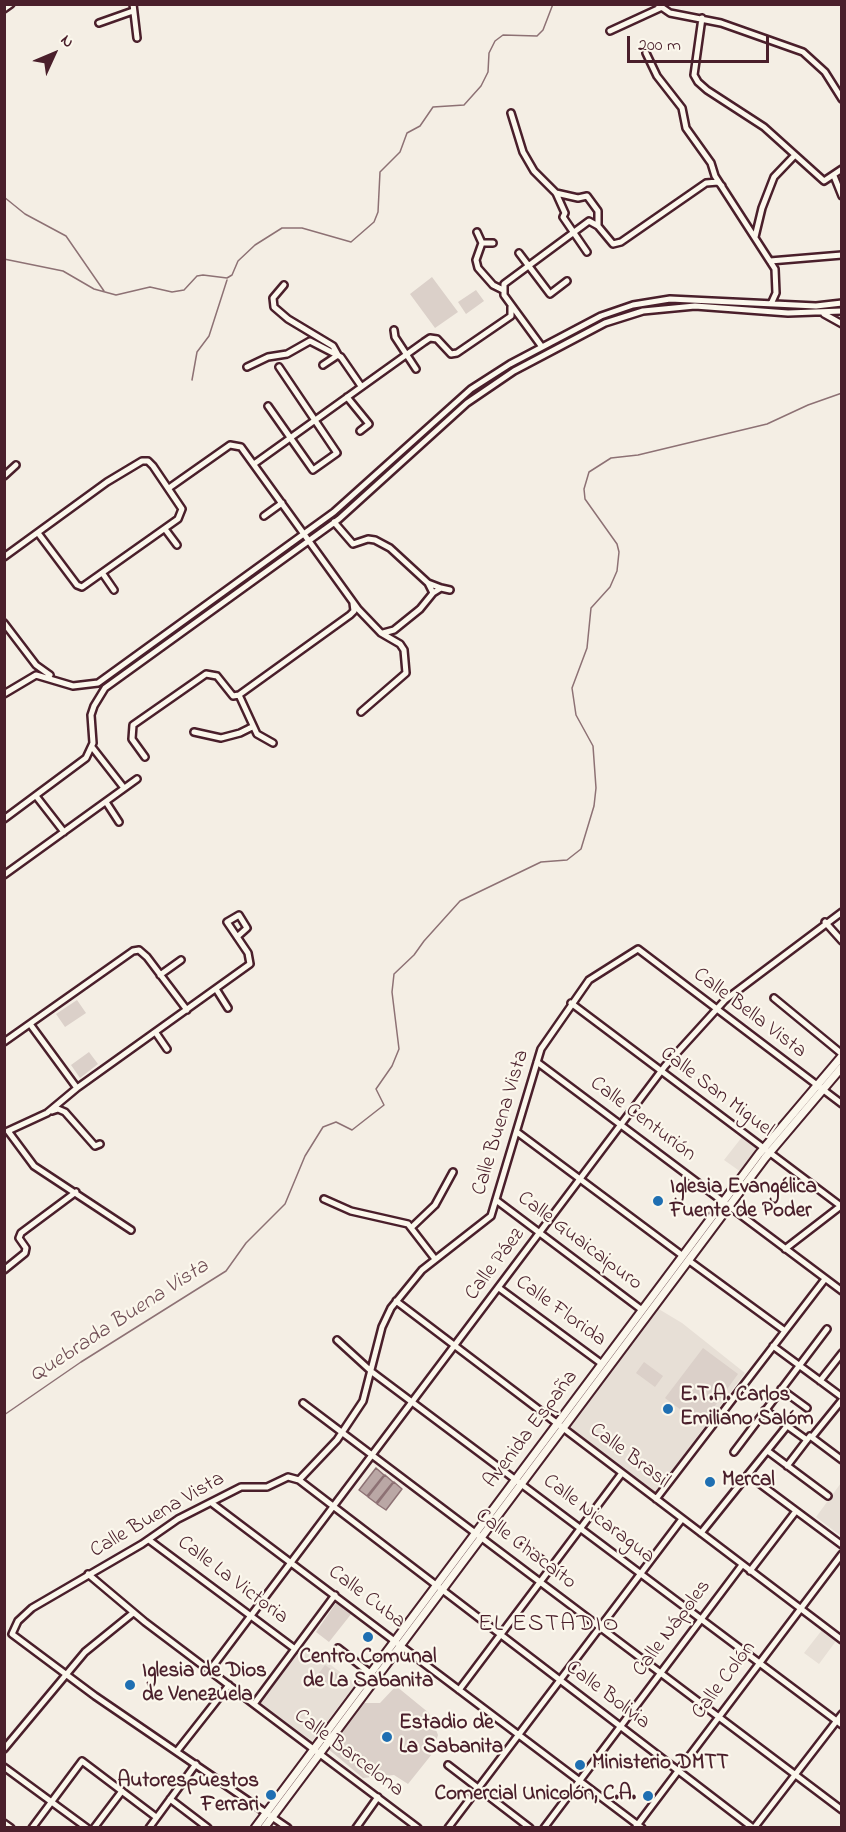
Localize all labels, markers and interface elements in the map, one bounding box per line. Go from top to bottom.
north arrow [24,24,84,84]
scale bar [630,24,772,62]
text: N [55,29,79,54]
text: 200 m [638,33,681,59]
street label: Calle Bella Vista [687,963,811,1065]
street label: Calle San Miguel [654,1042,778,1144]
street label: Calle Buena Vista [468,1047,536,1199]
street label: Calle Centurión [584,1072,700,1168]
place label: Iglesia Evangélica Fuente de Poder [670,1176,817,1226]
street label: Calle Guaicaipuro [511,1187,647,1297]
marker: Iglesia Evangélica Fuente de Poder [651,1194,665,1208]
street label: Calle Páez [461,1224,531,1306]
water label: Quebrada Buena Vista [26,1254,214,1390]
street label: Calle Florida [510,1271,610,1353]
street label: Avenida España [479,1366,585,1494]
place label: E.T.A. Carlos Emiliano Salóm [680,1384,814,1434]
marker: E.T.A. Carlos Emiliano Salóm [661,1402,675,1416]
street label: Calle Brasil [584,1418,674,1496]
street label: Calle Buena Vista [86,1467,230,1565]
place label: Mercal [722,1469,775,1495]
street label: Calle Nicaragua [537,1470,659,1570]
marker: Mercal [703,1475,717,1489]
street label: Calle Chacaíto [470,1504,580,1596]
street label: Calle La Victoria [171,1531,293,1631]
street label: Calle Cuba [322,1561,410,1635]
street label: Calle Nápoles [628,1576,718,1682]
district label: EL ESTADIO [478,1612,620,1640]
marker: Centro Comunal de La Sabanita [361,1630,375,1644]
street label: Calle Colón [687,1637,763,1725]
place label: Centro Comunal de La Sabanita [300,1646,436,1696]
street label: Calle Bolivia [560,1656,654,1736]
place label: Iglesia de Dios de Venezuela [142,1660,267,1710]
marker: Iglesia de Dios de Venezuela [123,1678,137,1692]
street label: Calle Barcelona [288,1704,408,1804]
place label: Estadio de La Sabanita [399,1712,503,1762]
marker: Estadio de La Sabanita [380,1730,394,1744]
place label: Ministerio DMTT [592,1752,728,1778]
marker: Ministerio DMTT [573,1758,587,1772]
place label: Autorespuestos Ferrari [117,1770,259,1820]
place label: Comercial Unicolón, C.A. [434,1783,636,1809]
marker: Autorespuestos Ferrari [264,1788,278,1802]
marker: Comercial Unicolón, C.A. [641,1789,655,1803]

